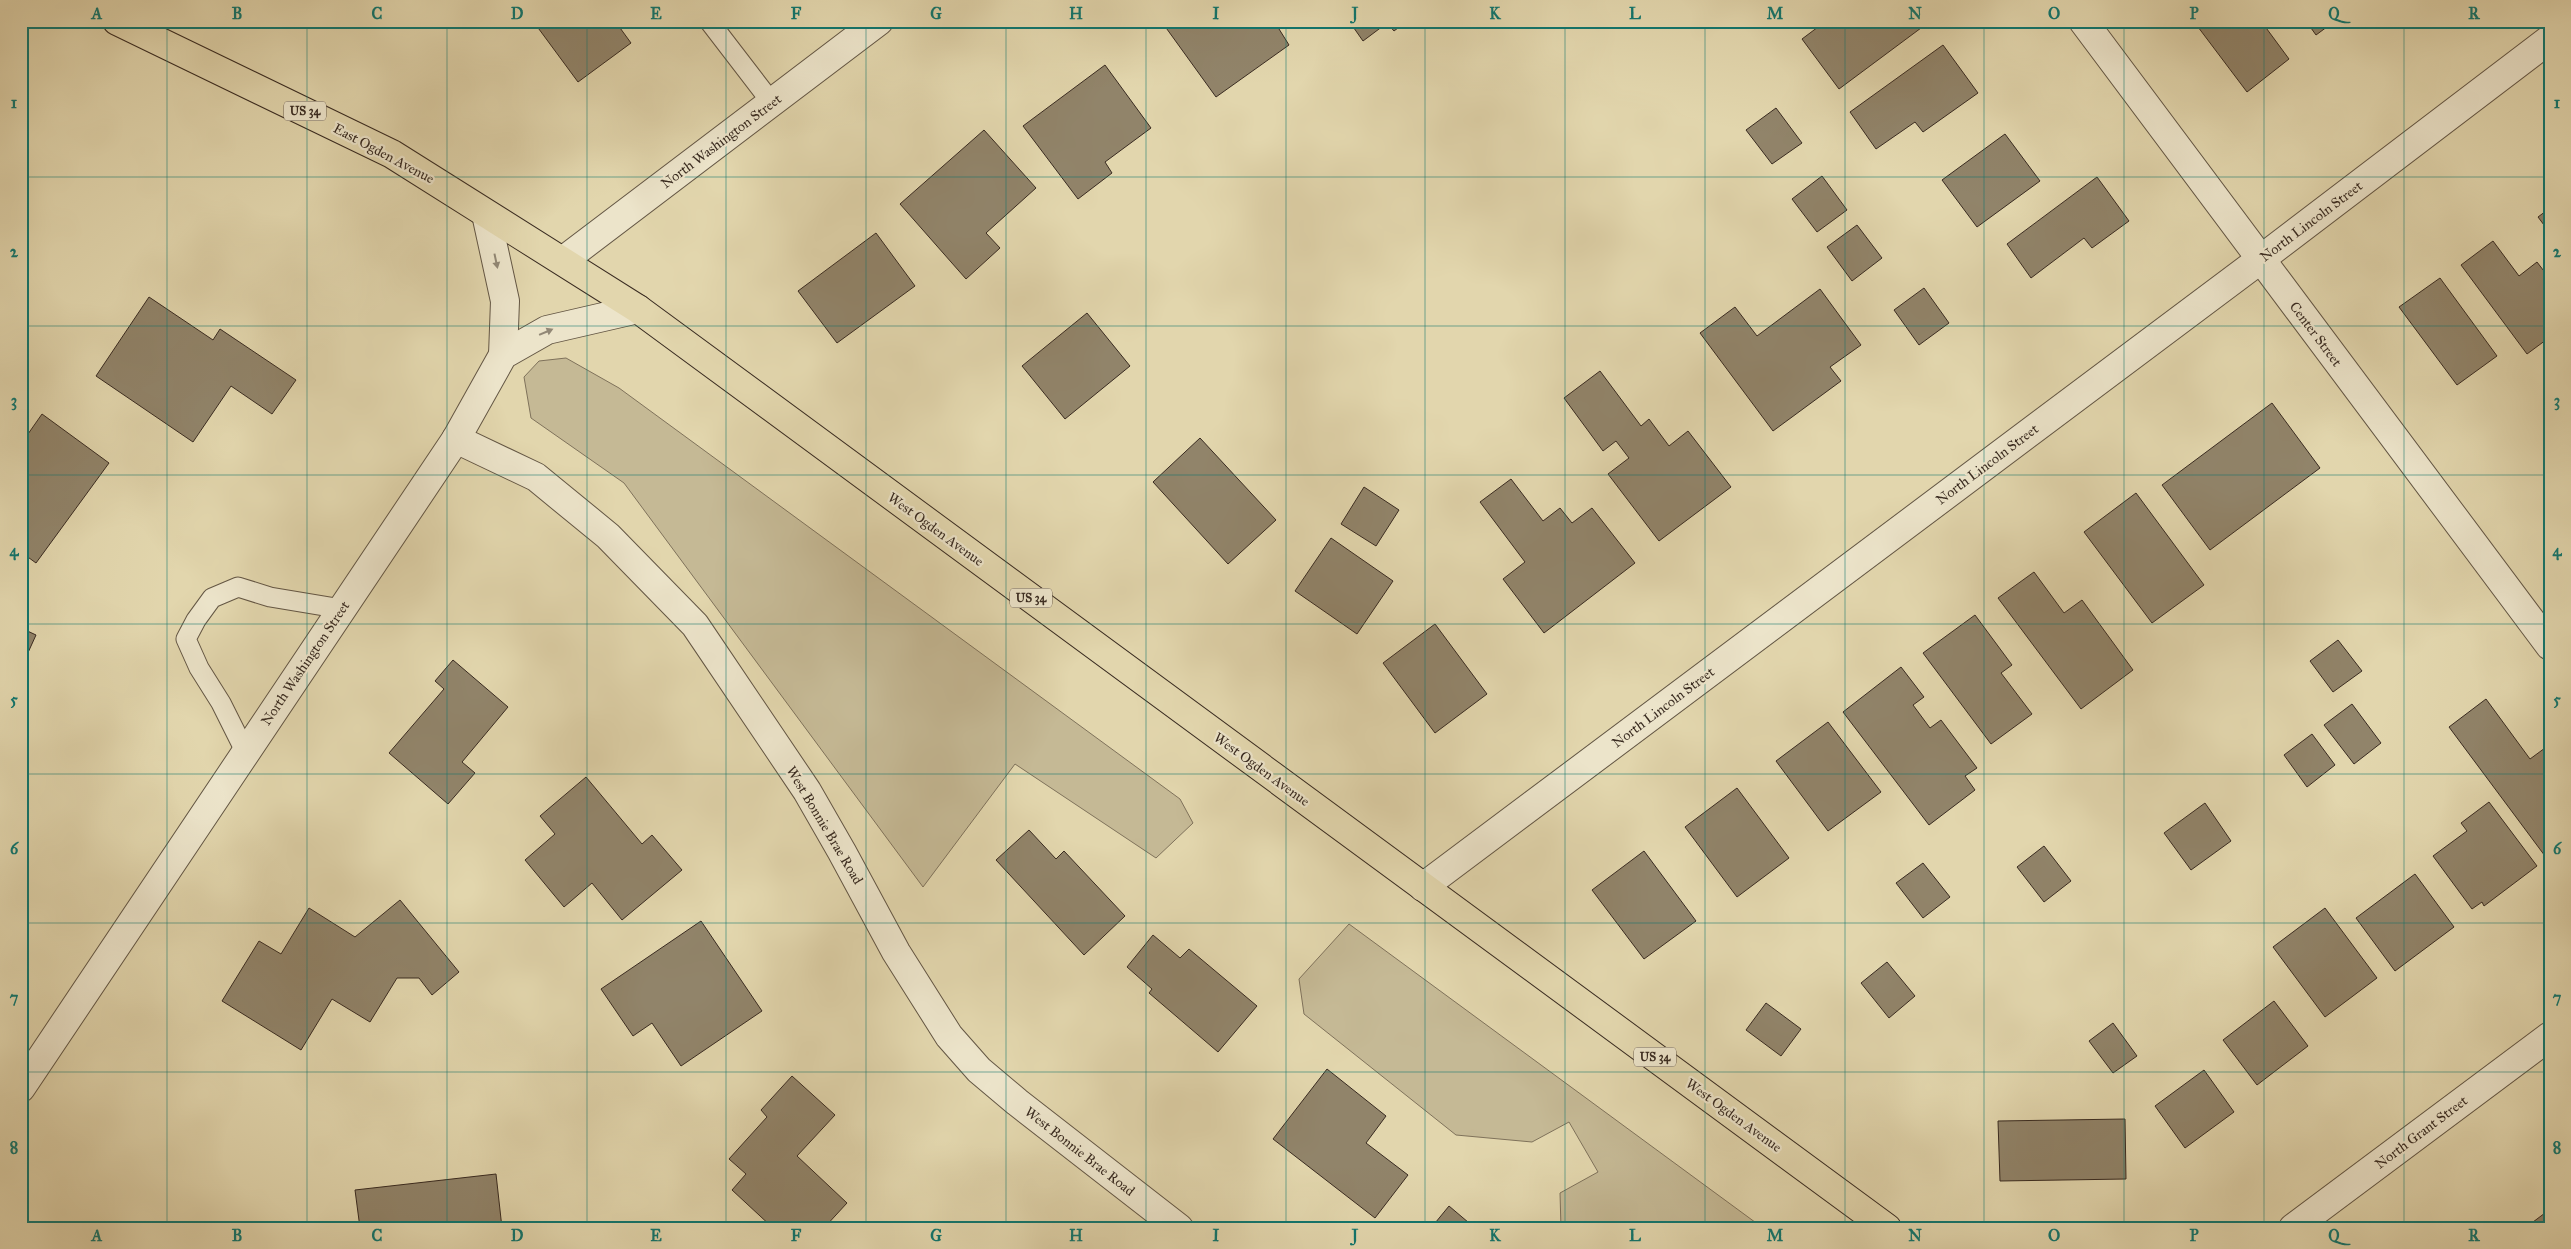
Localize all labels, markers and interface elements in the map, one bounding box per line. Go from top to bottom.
text: A [91,4,103,23]
text: B [232,4,242,23]
text: C [372,4,383,23]
text: D [511,4,524,23]
text: E [650,4,662,23]
text: F [791,4,802,23]
text: G [930,4,942,23]
text: H [1069,4,1083,23]
text: I [1213,4,1220,23]
text: J [1350,4,1359,24]
text: K [1489,4,1501,23]
text: L [1629,4,1641,23]
text: M [1767,4,1784,23]
text: N [1908,4,1922,23]
text: O [2048,4,2060,23]
text: P [2189,4,2199,23]
text: Q [2328,4,2351,24]
text: R [2468,4,2480,23]
street label: North Washington Street [658,90,785,192]
text: 1 [11,93,18,112]
text: 1 [2554,93,2561,112]
road number: US 34 [284,102,326,120]
street label: East Ogden Avenue [330,120,437,187]
street label: North Lincoln Street [2257,177,2366,265]
text: 2 [10,242,19,261]
text: 2 [2553,242,2562,261]
one-way arrow [492,254,500,269]
street label: Center Street [2286,299,2345,370]
one-way arrow [539,328,554,336]
text: 3 [11,391,17,411]
text: 3 [2554,391,2560,411]
street label: North Lincoln Street [1933,420,2042,508]
street label: West Ogden Avenue [884,489,987,570]
text: 4 [10,541,20,561]
text: 4 [2553,541,2563,561]
road number: US 34 [1010,588,1052,608]
street label: North Washington Street [257,598,353,729]
street label: North Lincoln Street [1609,663,1718,751]
text: 5 [10,690,18,709]
text: 5 [2553,690,2561,709]
street label: West Ogden Avenue [1210,729,1313,810]
street label: West Bonnie Brae Road [783,763,867,887]
text: 6 [10,839,19,858]
text: 6 [2553,839,2562,858]
text: 7 [10,988,19,1007]
text: 7 [2553,988,2562,1007]
road number: US 34 [1634,1048,1676,1066]
street label: West Ogden Avenue [1682,1075,1785,1156]
street label: North Grant Street [2372,1092,2471,1173]
street label: West Bonnie Brae Road [1021,1103,1138,1200]
text: 8 [10,1138,18,1157]
text: 8 [2553,1138,2561,1157]
text: A [91,1226,103,1245]
text: B [232,1226,242,1245]
text: C [372,1226,383,1245]
text: D [511,1226,524,1245]
text: E [650,1226,662,1245]
text: F [791,1226,802,1245]
text: G [930,1226,942,1245]
text: H [1069,1226,1083,1245]
text: I [1213,1226,1220,1245]
text: J [1350,1226,1359,1246]
text: K [1489,1226,1501,1245]
text: L [1629,1226,1641,1245]
text: M [1767,1226,1784,1245]
text: N [1908,1226,1922,1245]
text: O [2048,1226,2060,1245]
text: P [2189,1226,2199,1245]
text: Q [2328,1226,2351,1246]
text: R [2468,1226,2480,1245]

